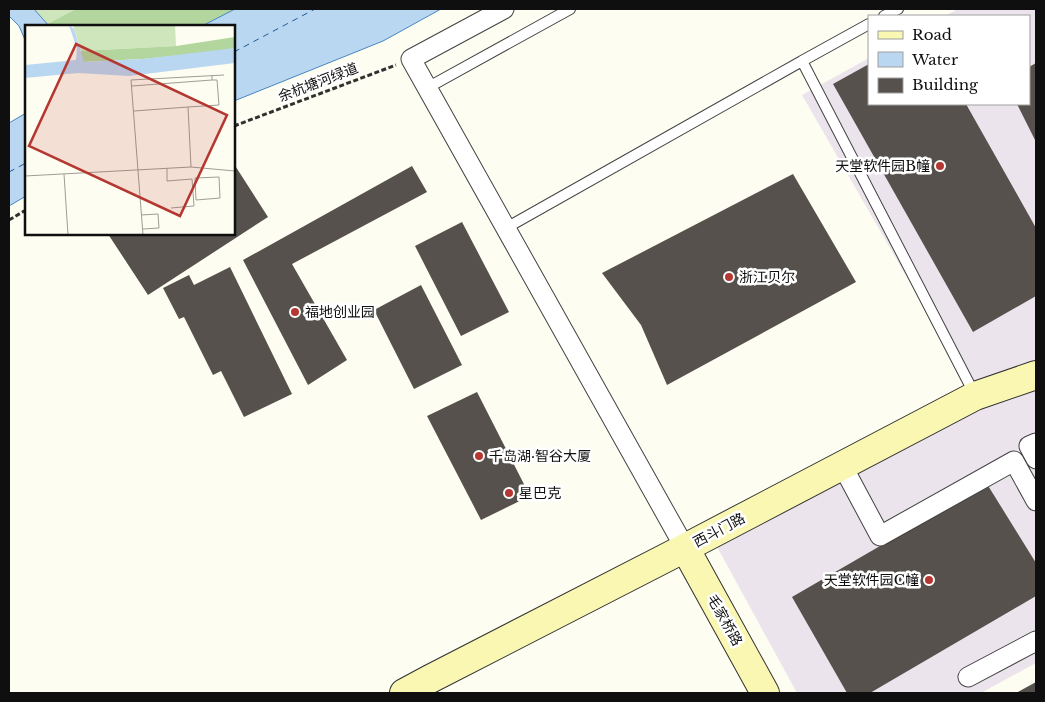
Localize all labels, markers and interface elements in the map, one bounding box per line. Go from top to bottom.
legend [868,15,1030,105]
inset map [25,25,235,235]
text: Road [912,25,952,44]
text: Water [911,50,959,69]
street label: 余杭塘河绿道 [276,59,360,105]
text: Building [912,75,979,94]
place label: 天堂软件园B幢 [835,157,930,175]
marker: 天堂软件园B幢 [934,160,946,172]
place label: 浙江贝尔 [739,268,795,286]
marker: 浙江贝尔 [723,271,735,283]
place label: 福地创业园 [305,303,375,321]
marker: 福地创业园 [289,306,301,318]
place label: 千岛湖·智谷大厦 [489,447,591,465]
marker: 千岛湖·智谷大厦 [473,450,485,462]
place label: 星巴克 [519,484,561,502]
marker: 星巴克 [503,487,515,499]
street label: 西斗门路 [690,509,748,551]
place label: 天堂软件园C幢 [824,571,919,589]
marker: 天堂软件园C幢 [923,574,935,586]
street label: 毛家桥路 [704,591,746,649]

